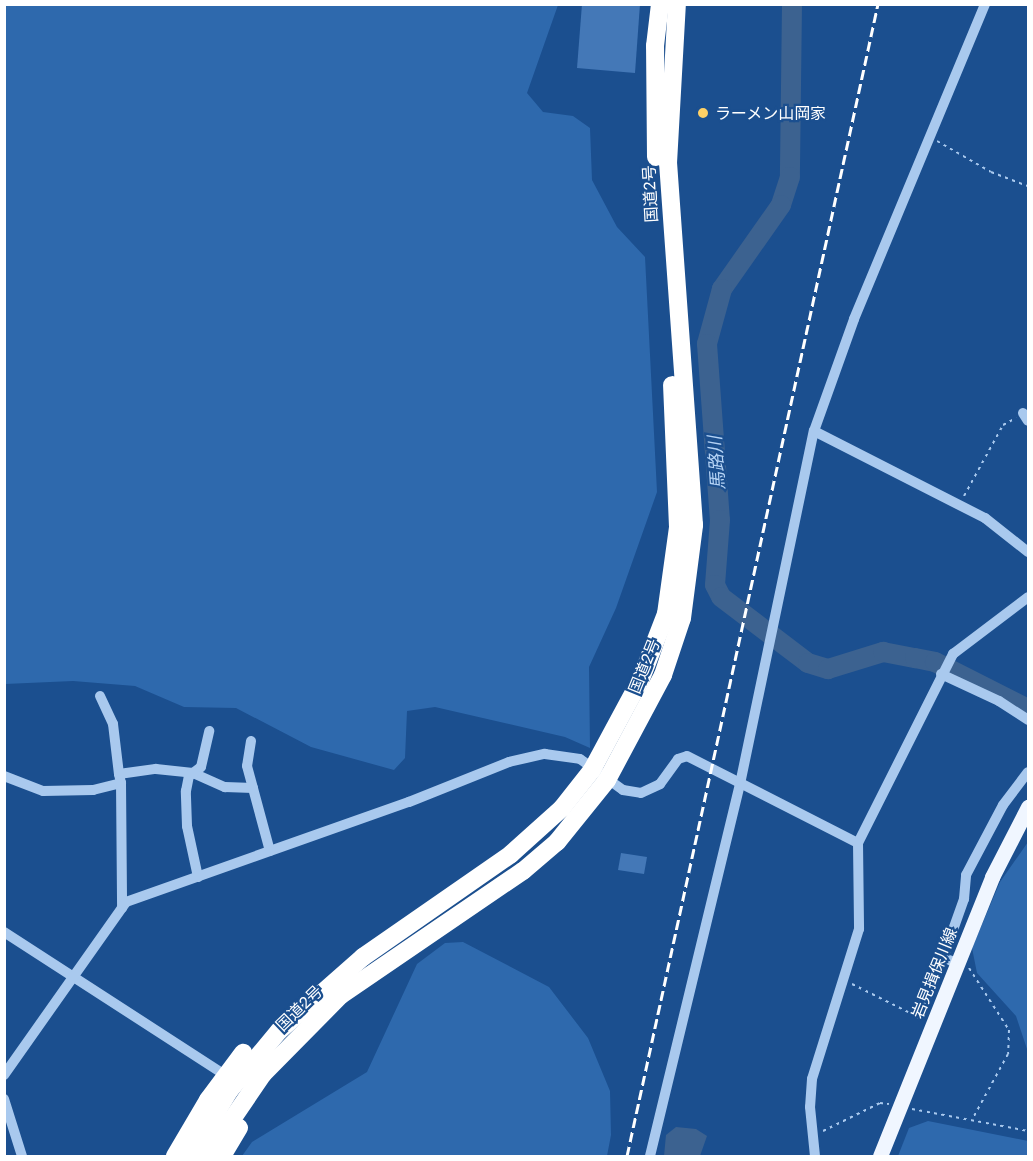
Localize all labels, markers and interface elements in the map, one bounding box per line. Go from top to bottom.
place label: ラーメン山岡家 [715,103,827,123]
marker: ラーメン山岡家 [696,106,710,120]
street label: 国道2号 [639,165,661,223]
water label: 馬路川 [703,435,729,491]
street label: 国道2号 [624,636,664,696]
street label: 岩見揖保川線 [907,925,961,1021]
street label: 国道2号 [272,981,326,1035]

